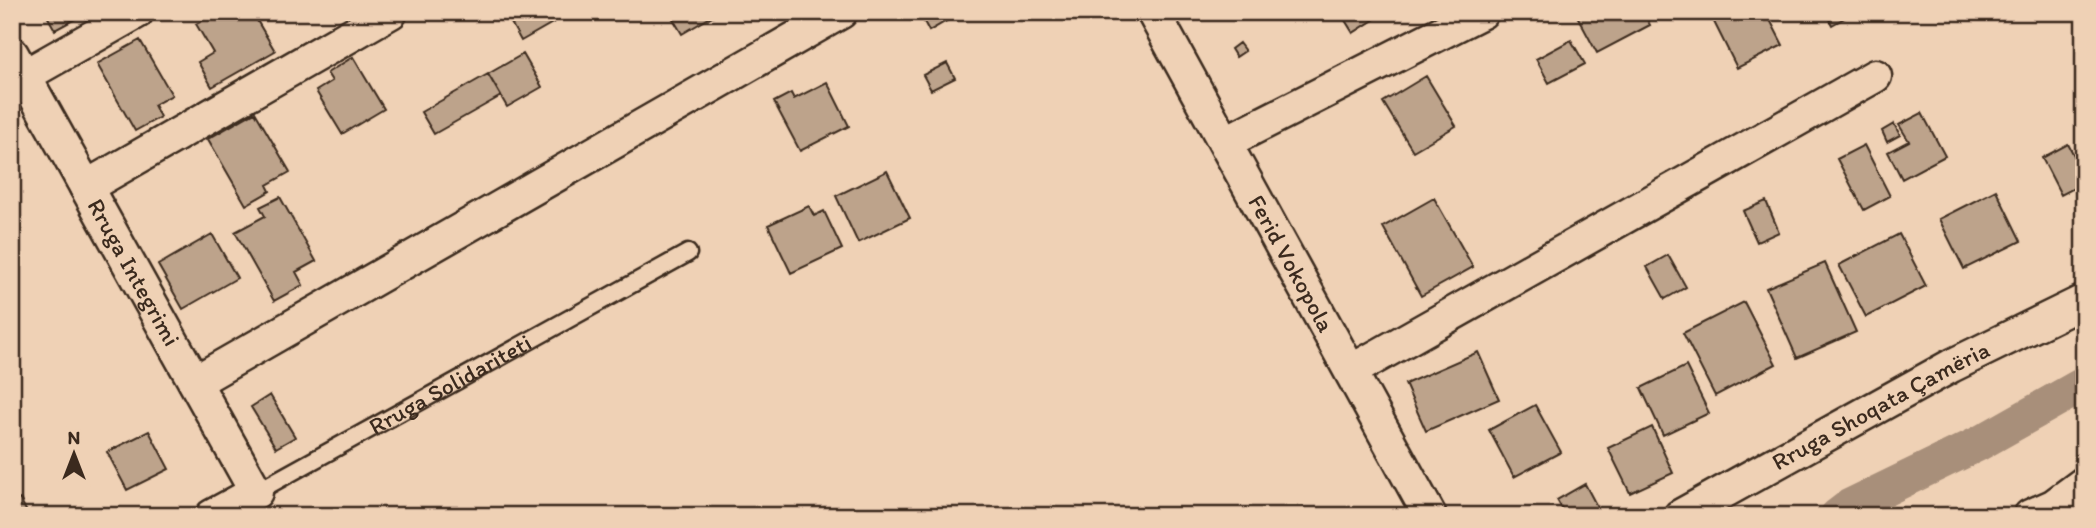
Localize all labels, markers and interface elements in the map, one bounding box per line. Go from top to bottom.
street label: Ferid Vokopola [1242,190,1341,337]
street label: Rruga Integrimi [81,193,187,351]
street label: Rruga Solidariteti [364,328,536,441]
street label: Rruga Shoqata Çamëria [1767,334,1994,476]
north arrow [38,420,108,490]
text: N [68,426,80,449]

